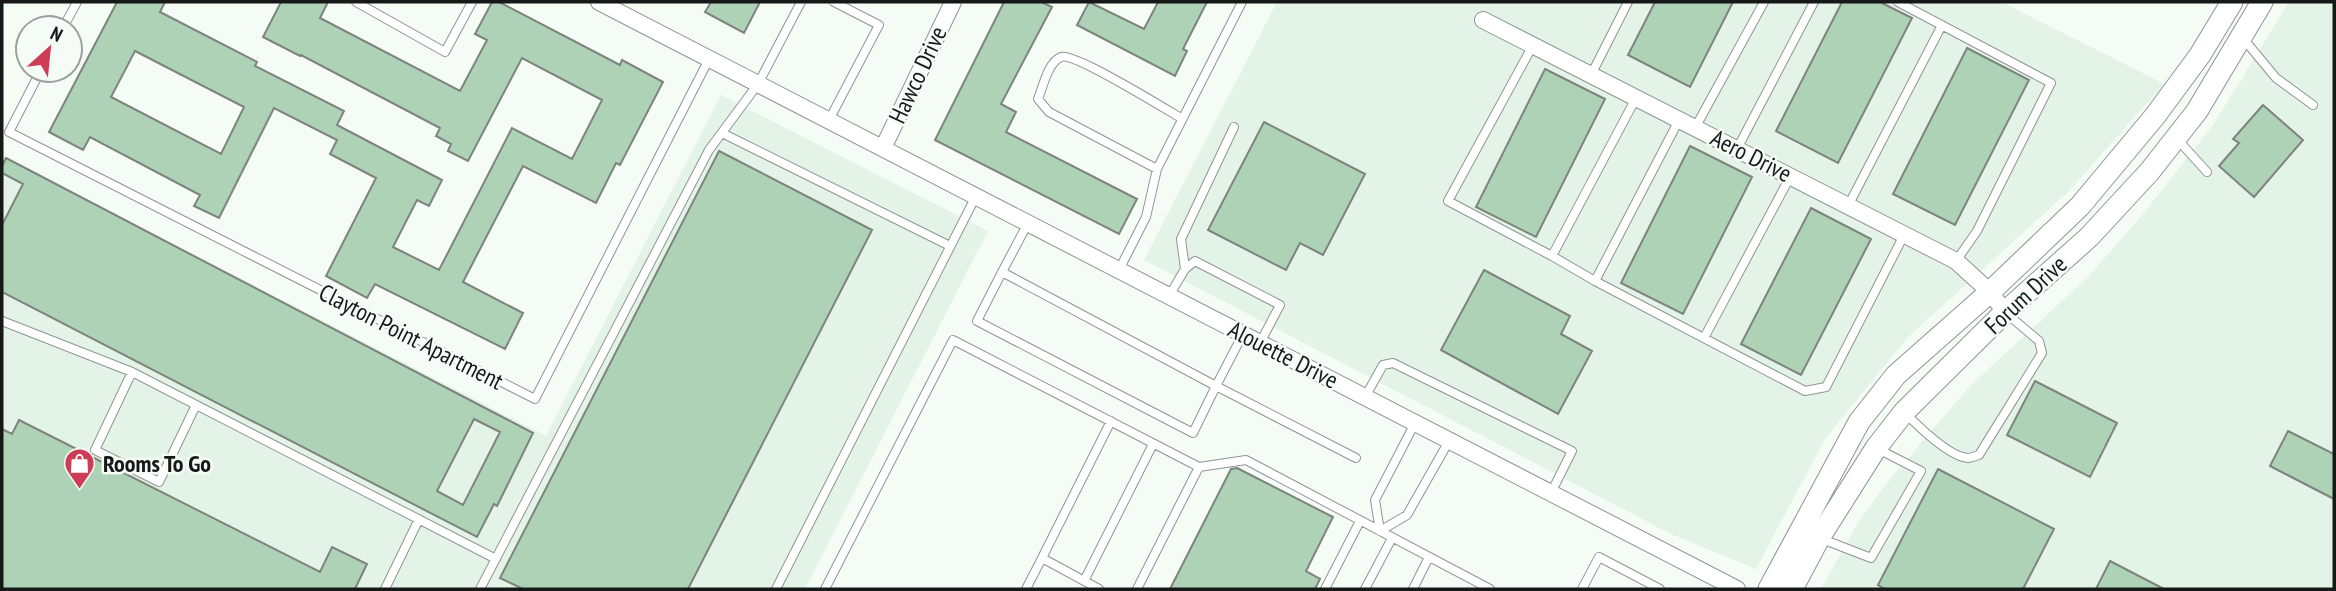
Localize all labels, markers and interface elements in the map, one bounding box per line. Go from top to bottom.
north arrow [14,14,84,84]
text: N [47,21,67,47]
street label: Hawco Drive [882,21,953,128]
street label: Aero Drive [1706,122,1797,189]
street label: Forum Drive [1978,249,2073,341]
street label: Clayton Point Apartment [314,277,509,397]
street label: Alouette Drive [1223,314,1343,395]
shop icon: Rooms To Go [63,447,97,491]
place label: Rooms To Go [103,448,211,479]

